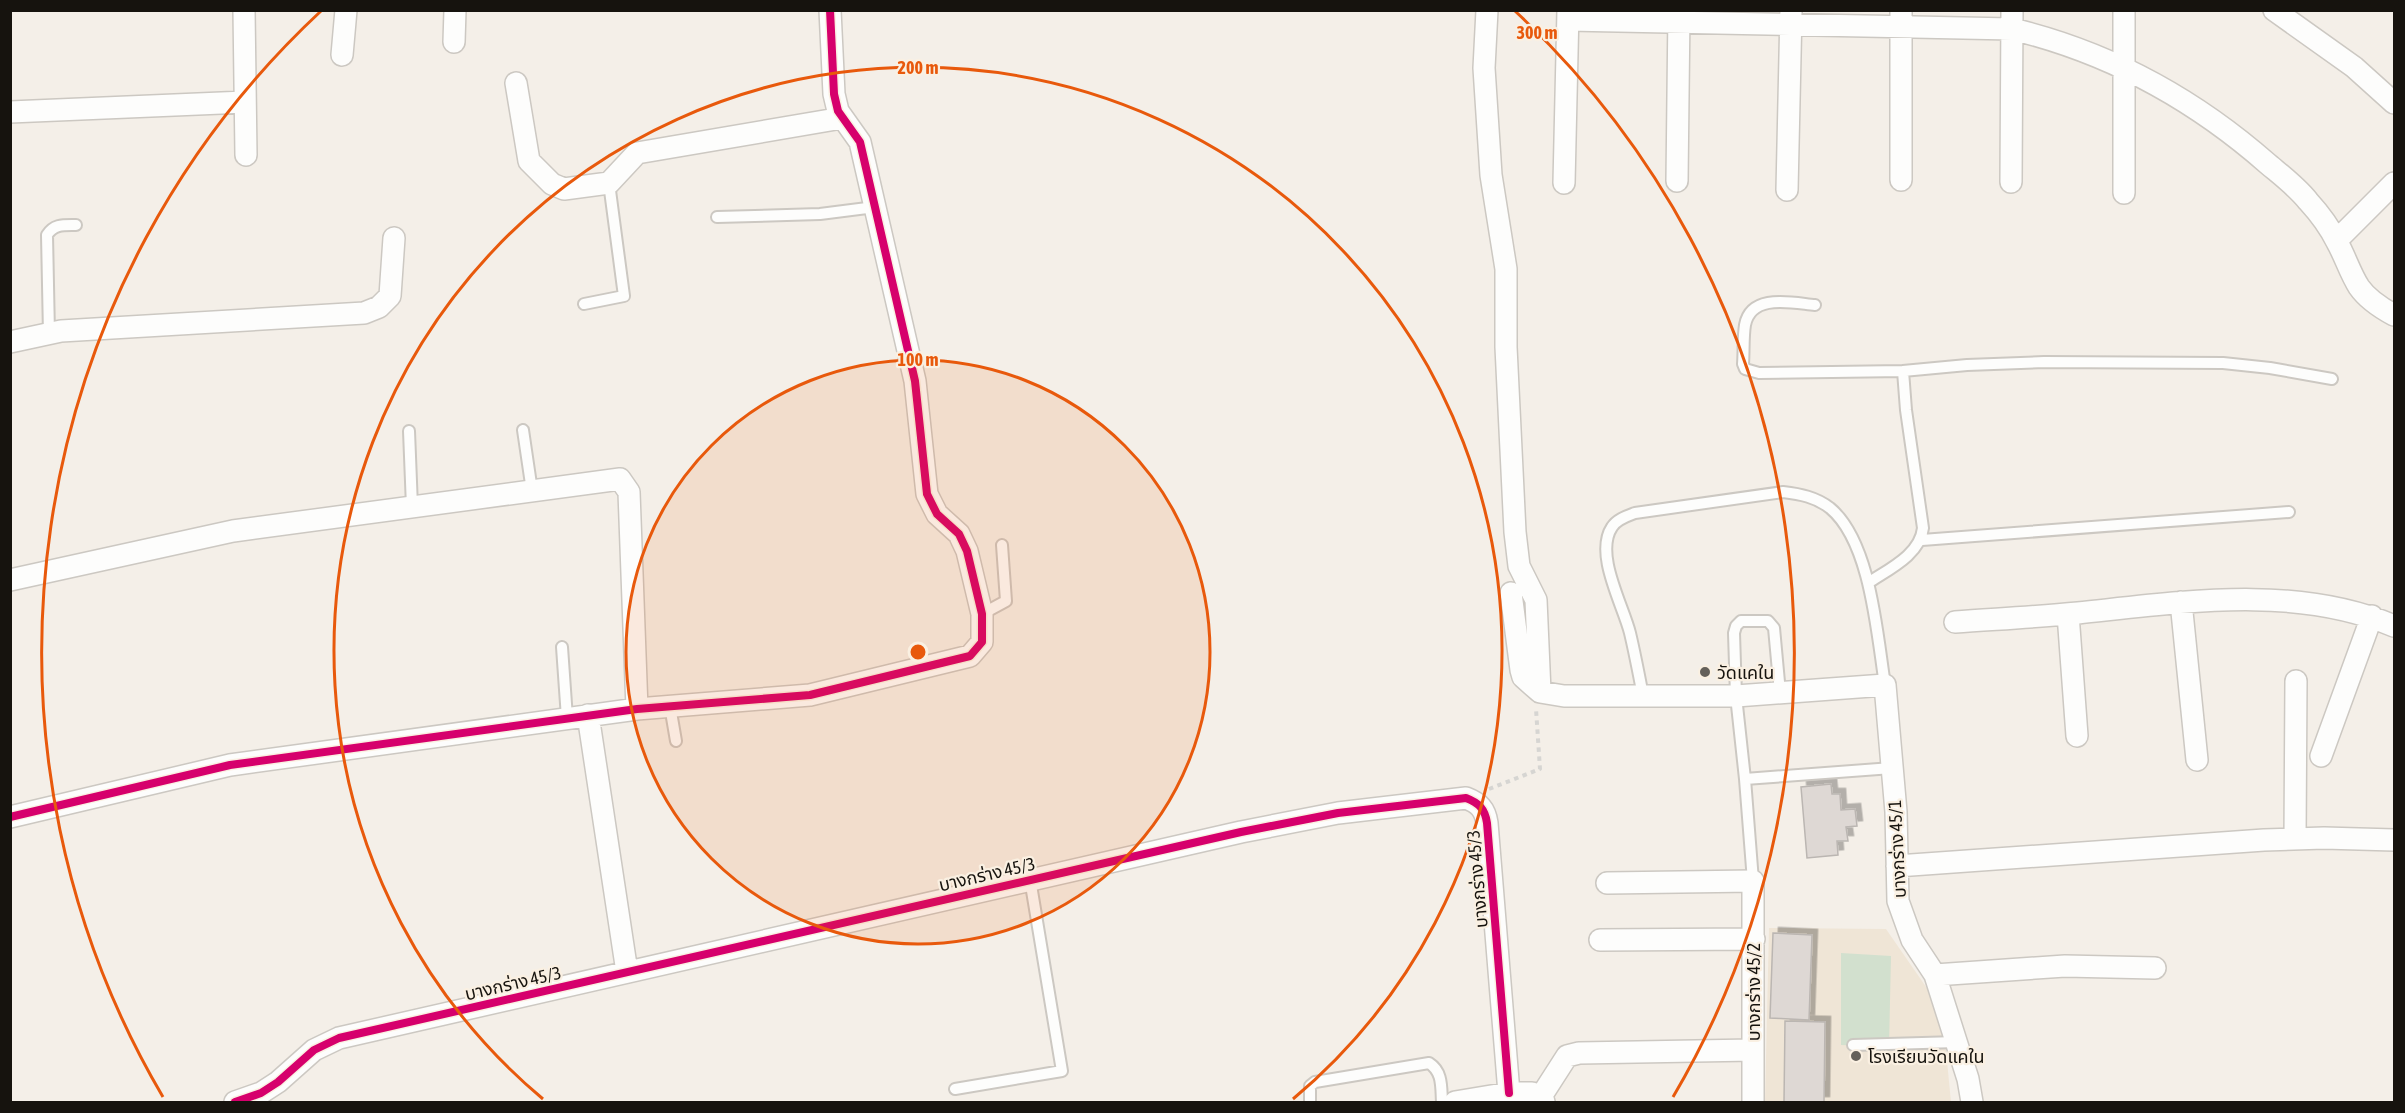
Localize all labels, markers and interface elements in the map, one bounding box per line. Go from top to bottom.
text: 300 m [1517,22,1557,43]
text: 200 m [898,57,938,78]
text: 100 m [898,349,938,370]
centre of rings [908,642,928,662]
place label: วัดแคใน [1717,662,1774,683]
marker: วัดแคใน [1698,665,1712,679]
street label: บางกร่าง 45/1 [1884,799,1910,899]
street label: บางกร่าง 45/3 [1462,829,1492,929]
street label: บางกร่าง 45/3 [937,853,1037,895]
street label: บางกร่าง 45/2 [1743,943,1764,1041]
street label: บางกร่าง 45/3 [463,962,563,1004]
place label: โรงเรียนวัดแคใน [1868,1046,1985,1067]
marker: โรงเรียนวัดแคใน [1849,1049,1863,1063]

